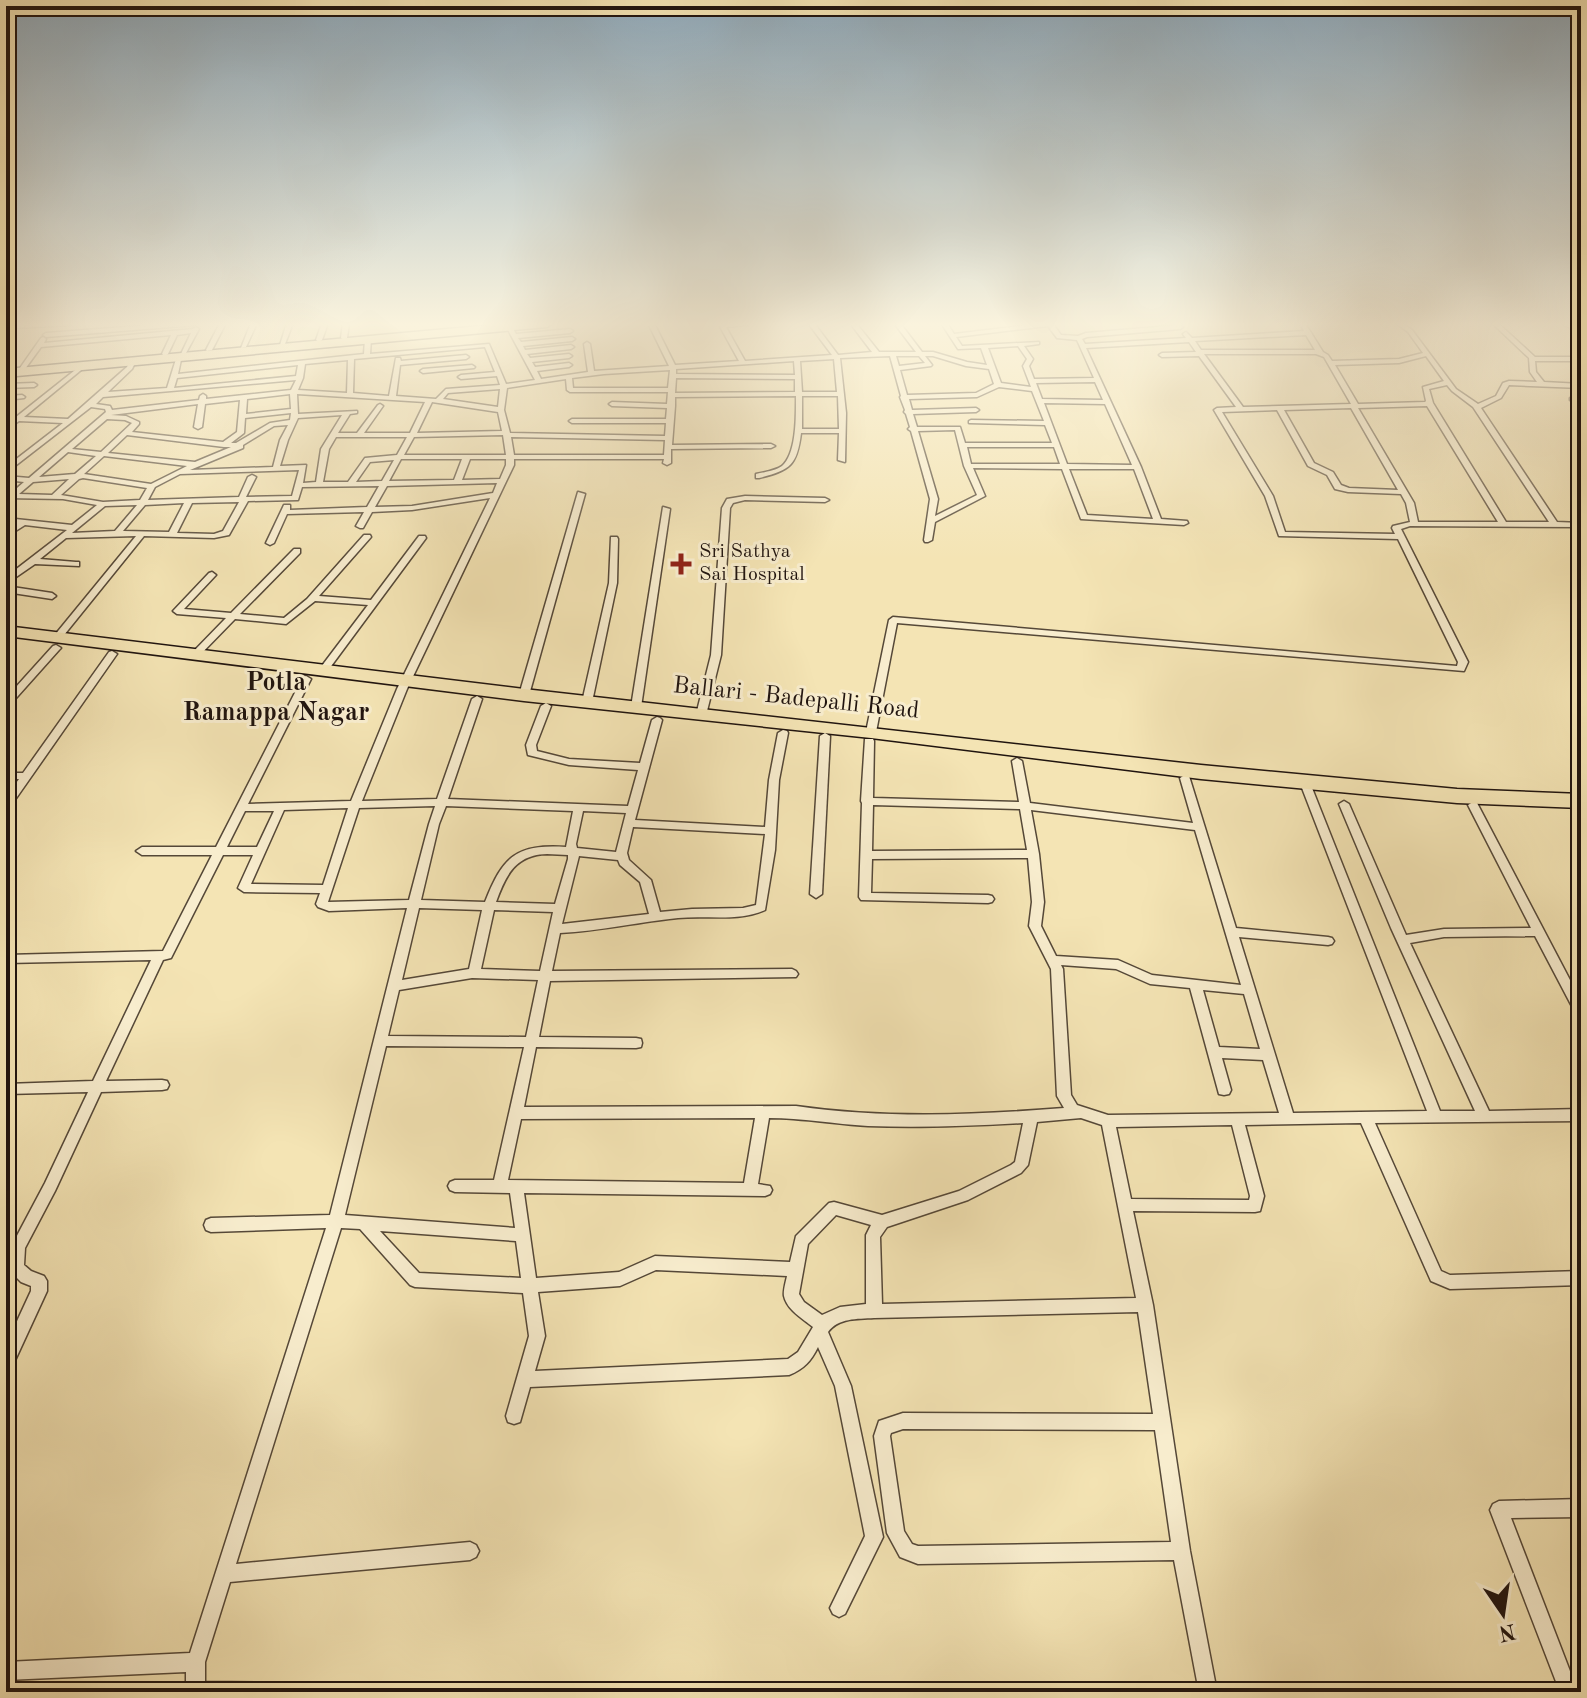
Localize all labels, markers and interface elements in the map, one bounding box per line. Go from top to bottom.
place label: Sri Sathya Sai Hospital [699,542,805,585]
marker: Sri Sathya Sai Hospital [670,553,692,575]
district label: Potla Ramappa Nagar [183,670,369,726]
street label: Ballari - Badepalli Road [672,674,920,724]
north arrow [1463,1574,1543,1654]
text: N [1496,1619,1518,1644]

